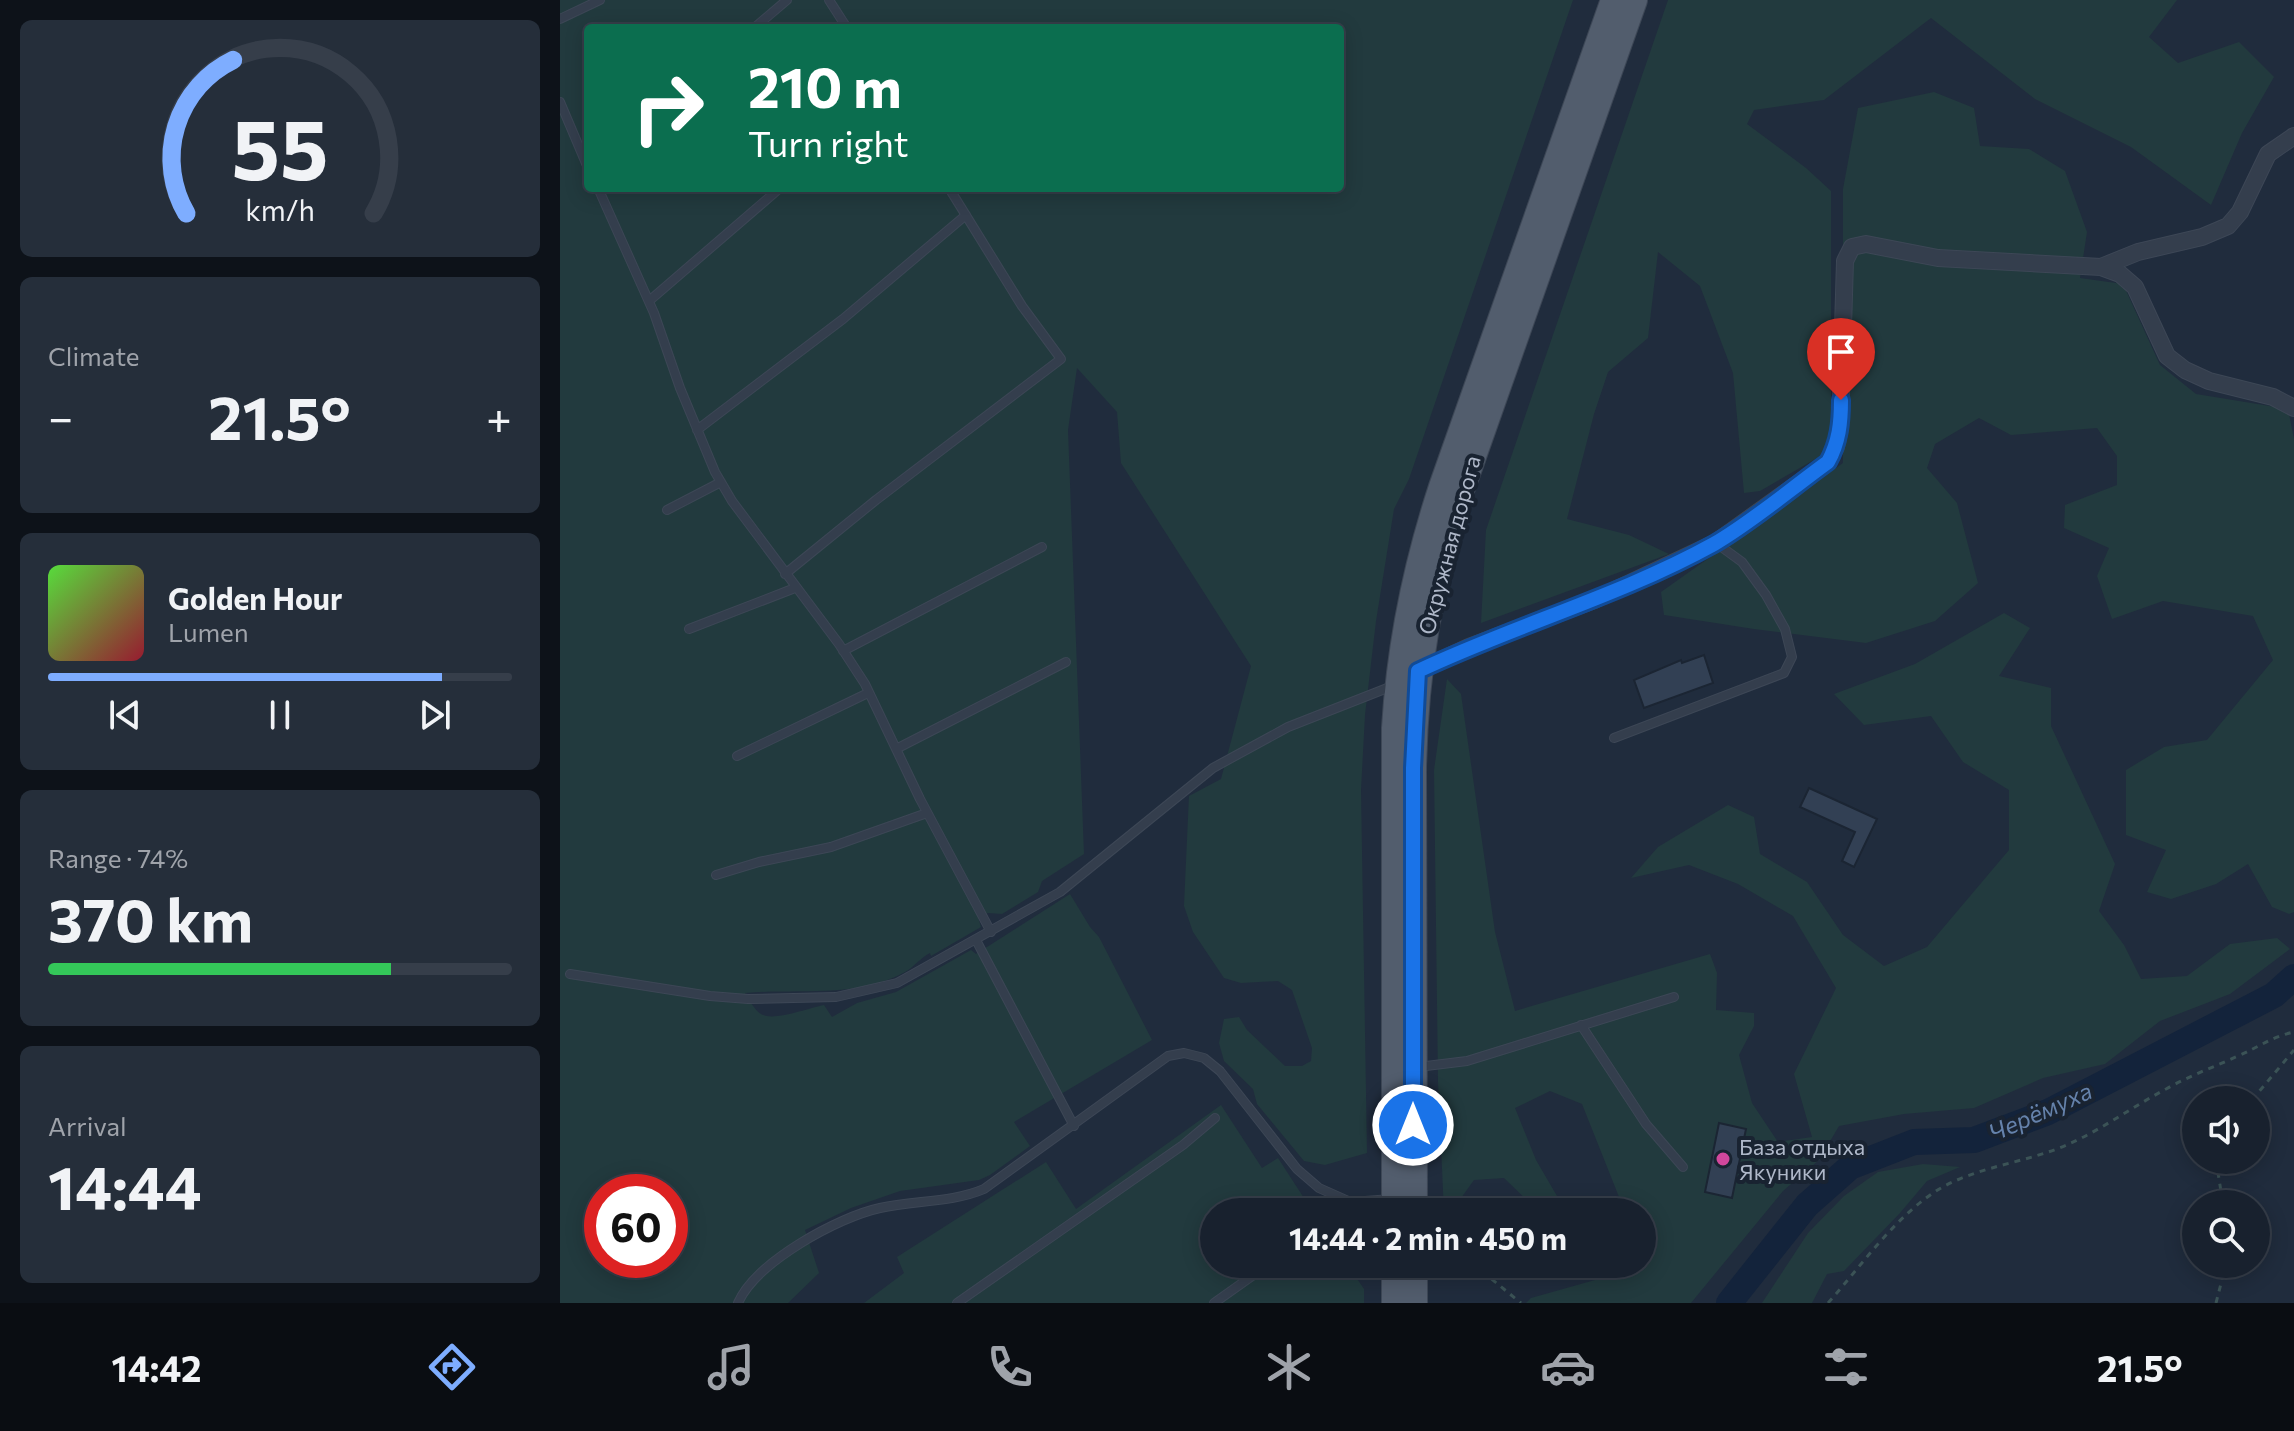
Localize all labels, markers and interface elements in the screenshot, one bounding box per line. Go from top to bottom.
text: 210 m [748,51,902,120]
icon: right [616,56,720,160]
text: 55 [232,95,329,197]
text: Turn right [748,120,909,164]
text: km/h [245,192,315,227]
pin [1807,318,1875,400]
icon: arrive [1819,330,1863,374]
text: Climate [48,340,140,371]
text: 21.5° [208,379,351,452]
text: − [48,389,73,443]
text: + [486,389,512,443]
street label: Окружная дорога [1412,453,1486,637]
text: Golden Hour [168,579,342,616]
text: Lumen [168,616,249,647]
icon: previous [103,693,147,737]
icon: pause [258,693,302,737]
icon: next [413,693,457,737]
text: Range · 74% [48,842,188,873]
text: 370 km [48,881,253,954]
water label: Черёмуха [1984,1075,2096,1147]
position arrow [1371,1083,1455,1167]
map controls [2182,1086,2270,1278]
button: sound [2182,1086,2270,1174]
text: Arrival [48,1110,127,1141]
place label: База отдыха Якуники [1739,1133,1865,1185]
text: 14:44 [48,1149,201,1222]
marker: База отдыха Якуники [1714,1150,1732,1168]
speed limit sign: 60 [584,1174,688,1278]
button: search [2182,1190,2270,1278]
text: 14:44 · 2 min · 450 m [1289,1219,1567,1256]
icon: directions [424,1339,480,1395]
icon: music [703,1339,759,1395]
icon: phone [982,1339,1038,1395]
icon: climate [1261,1339,1317,1395]
icon: car [1540,1339,1596,1395]
icon: filters [1818,1339,1874,1395]
text: 14:42 [111,1345,202,1389]
text: 21.5° [2097,1345,2183,1389]

